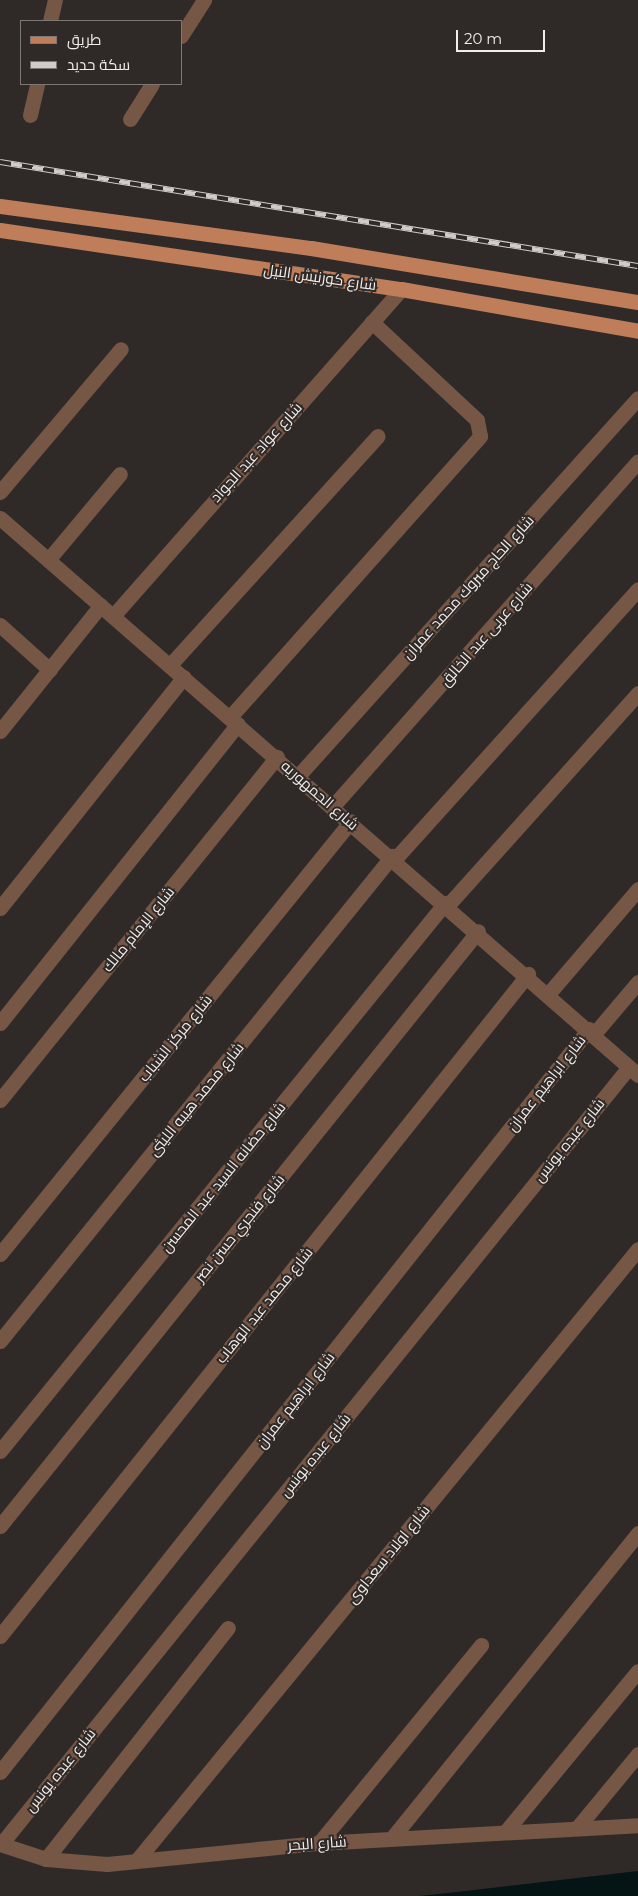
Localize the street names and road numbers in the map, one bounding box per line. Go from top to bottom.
street label: شارع كورنيش النيل [263,260,377,294]
street label: شارع عواد عبد الجواد [206,398,306,506]
street label: شارع الحاج مبروك محمد عمران [398,511,538,663]
street label: شارع عربى عبد الخالق [436,578,536,690]
street label: شارع الجمهوريه [278,756,362,834]
street label: شارع الإمام مالك [98,883,178,975]
street label: شارع مركز الشباب [134,991,216,1085]
street label: شارع ابراهيم عمران [503,1031,589,1135]
street label: شارع محمد هيبه الليثى [145,1039,247,1159]
street label: شارع عبده يونس [530,1095,608,1185]
street label: شارع حضانه السيد عبد المحسن [157,1098,289,1256]
street label: شارع فنجري حسن نصر [190,1170,288,1286]
street label: شارع محمد عبد الوهاب [212,1243,316,1367]
street label: شارع ابراهيم عمران [252,1348,338,1452]
street label: شارع عبده يونس [276,1410,354,1500]
street label: شارع اولاد سعداوى [343,1501,433,1607]
street label: شارع عبده يونس [21,1725,99,1815]
street label: شارع البحر [287,1832,347,1854]

